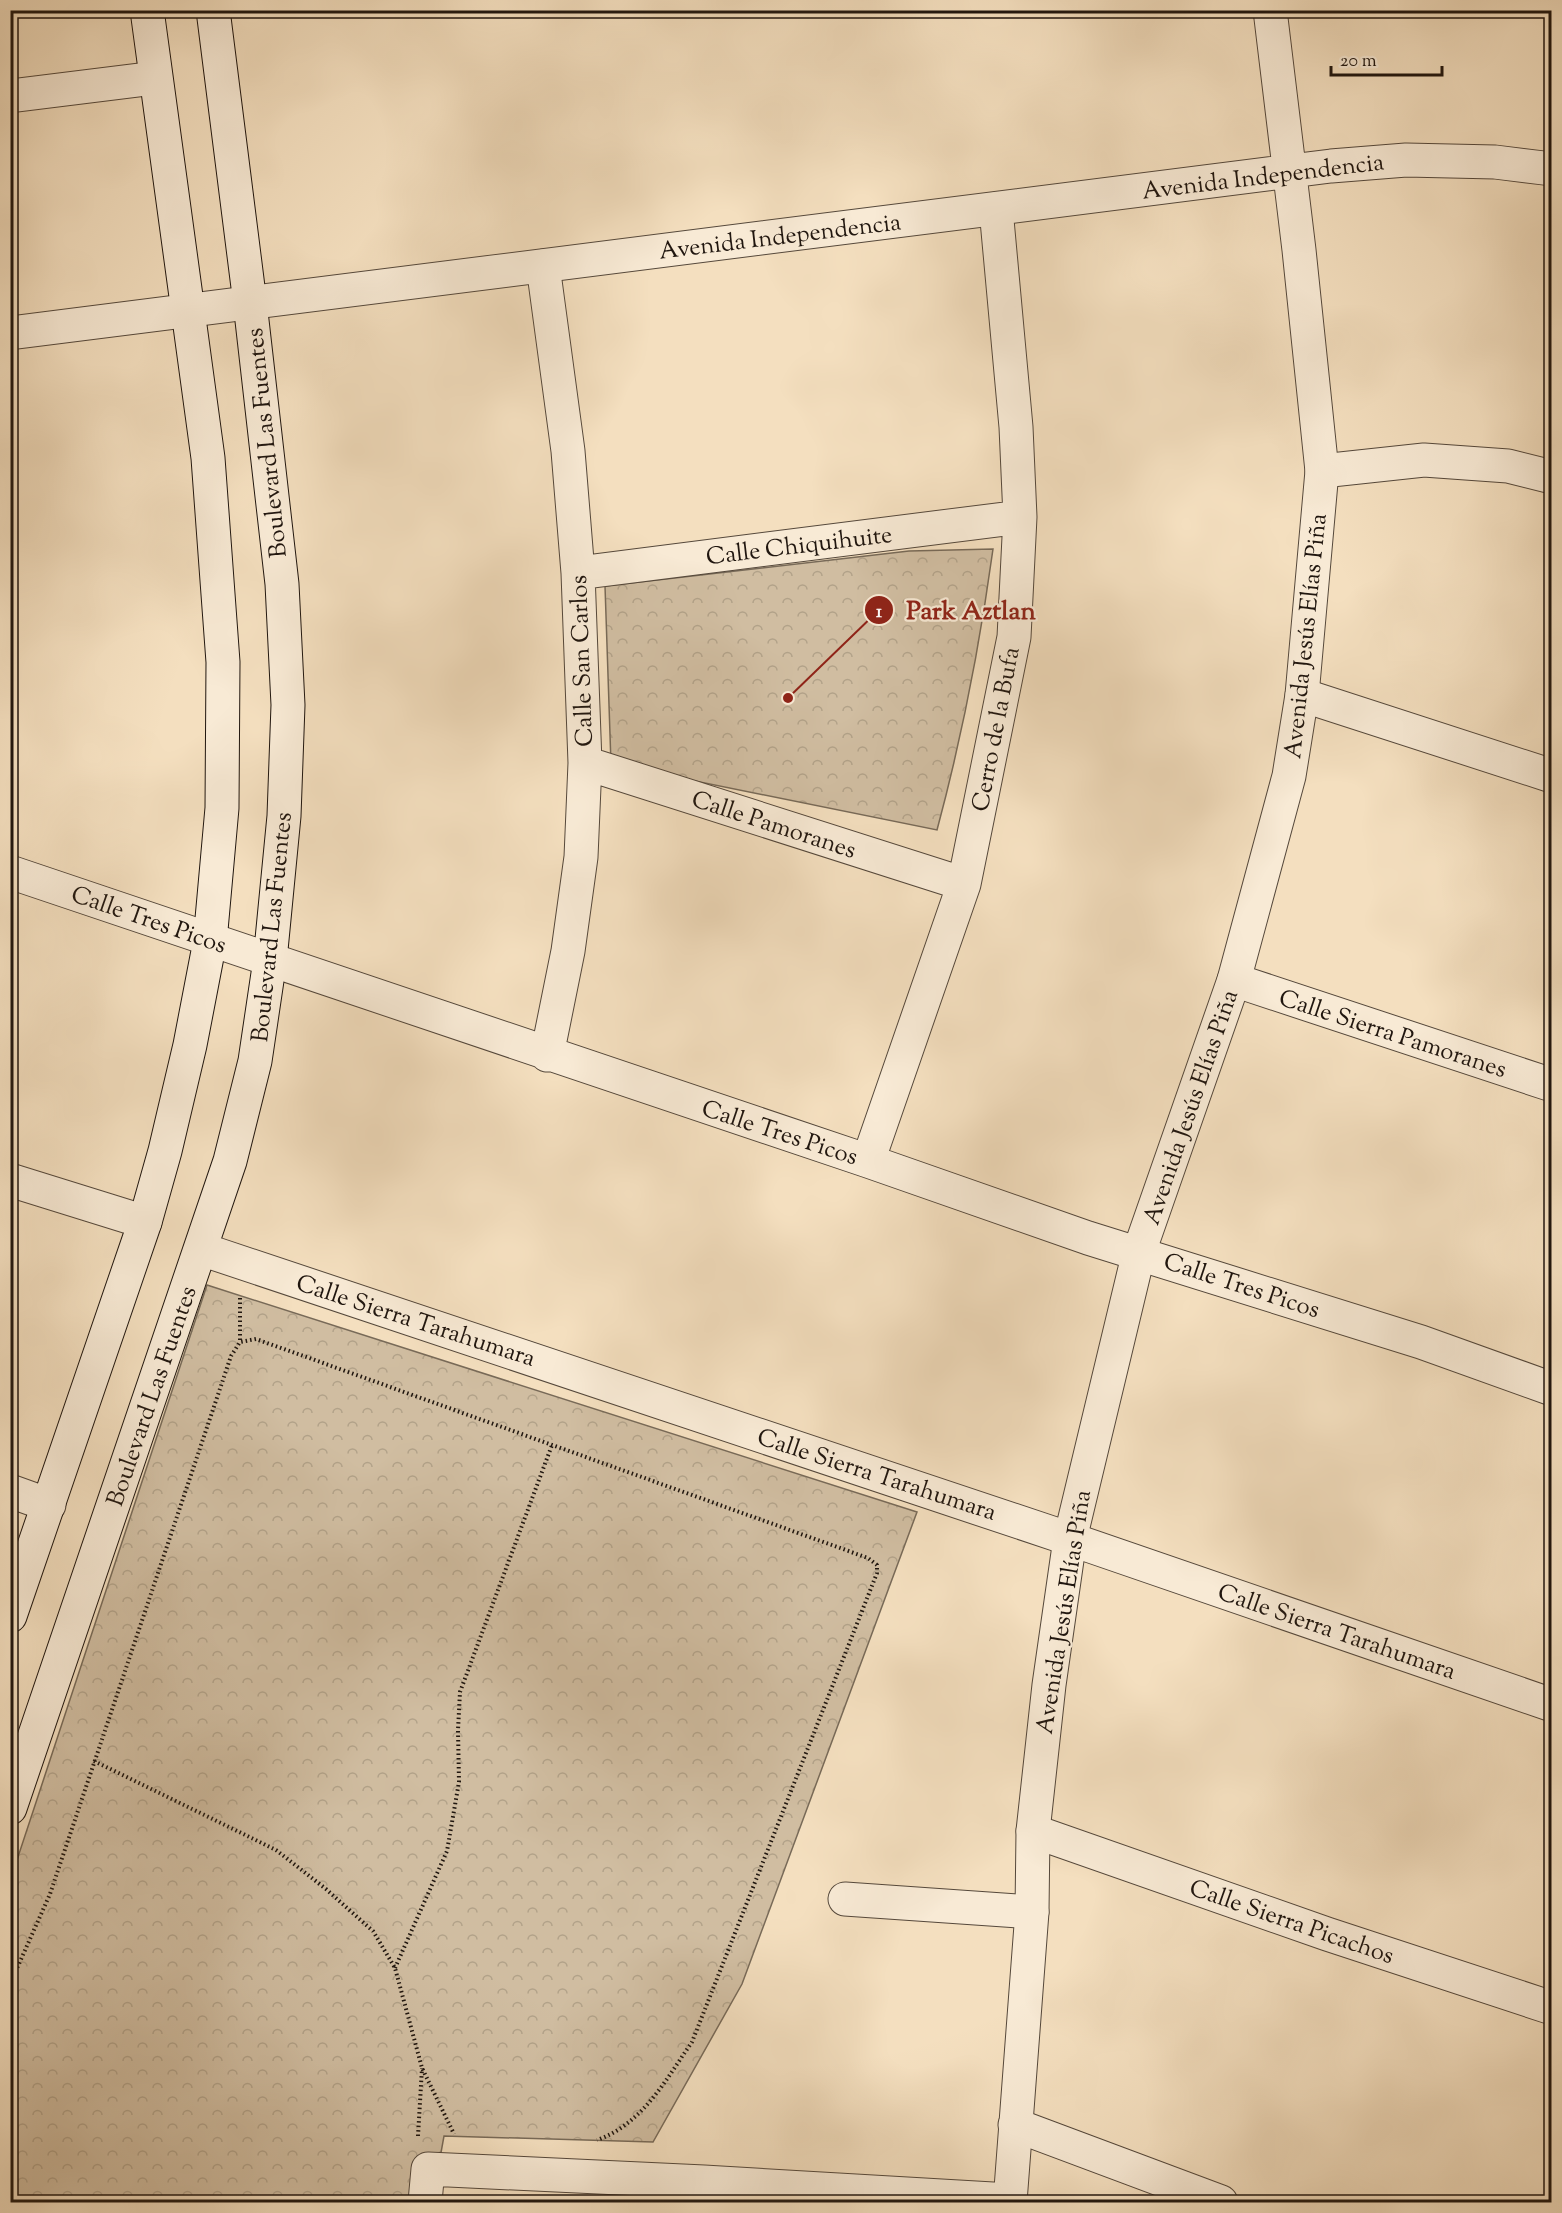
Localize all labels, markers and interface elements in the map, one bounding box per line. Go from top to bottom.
scale bar [1331,39,1442,77]
text: 20 m [1340,49,1377,75]
street label: Avenida Independencia [1140,146,1386,210]
street label: Avenida Independencia [657,206,903,270]
street label: Boulevard Las Fuentes [239,326,297,559]
street label: Avenida Jesús Elías Piña [1277,512,1337,761]
street label: Calle Chiquihuite [704,519,894,575]
street label: Calle San Carlos [563,574,603,747]
callout: Park Aztlan [864,588,1048,632]
text: Park Aztlan [906,594,1036,631]
text: 1 [876,600,883,626]
street label: Cerro de la Bufa [964,644,1030,815]
street label: Calle Pamoranes [687,783,860,869]
street label: Boulevard Las Fuentes [244,811,302,1044]
street label: Calle Tres Picos [66,878,231,963]
street label: Calle Sierra Pamoranes [1274,982,1511,1088]
street label: Avenida Jesús Elías Piña [1136,986,1248,1230]
street label: Calle Tres Picos [697,1093,862,1175]
street label: Calle Tres Picos [1159,1246,1324,1328]
street label: Calle Sierra Tarahumara [291,1267,539,1377]
street label: Boulevard Las Fuentes [99,1282,207,1511]
street label: Calle Sierra Tarahumara [752,1421,1000,1531]
street label: Avenida Jesús Elías Piña [1029,1488,1101,1737]
street label: Calle Sierra Tarahumara [1213,1576,1460,1690]
street label: Calle Sierra Picachos [1184,1872,1398,1974]

